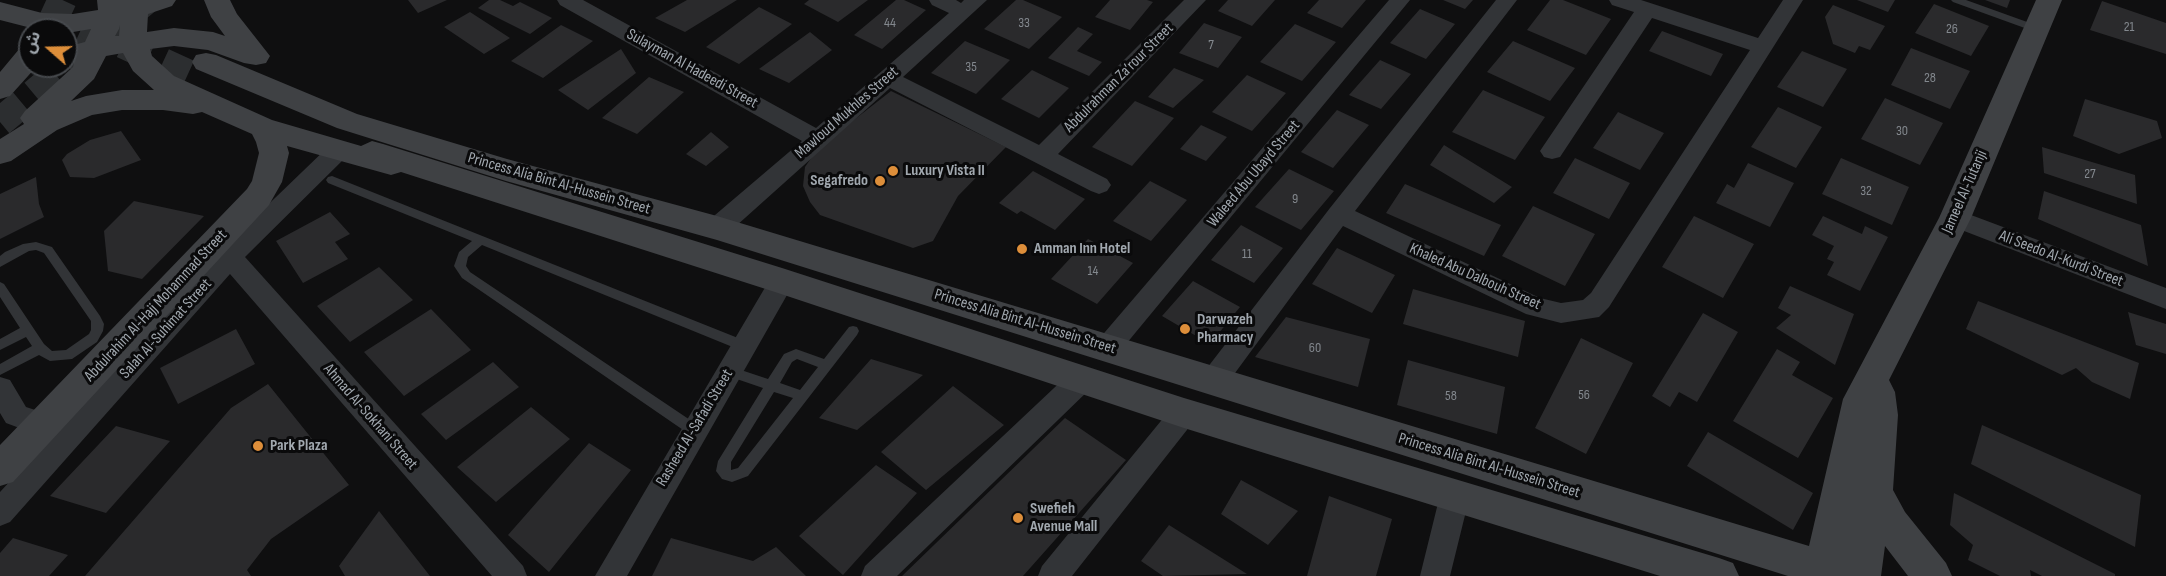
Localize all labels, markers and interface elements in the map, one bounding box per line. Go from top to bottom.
house number: 44 [884,15,896,31]
house number: 33 [1018,15,1030,31]
north arrow [18,18,78,78]
street label: Abdulrahman Za’rour Street [1060,19,1178,137]
house number: 21 [2124,19,2134,35]
house number: 26 [1946,21,1958,37]
street label: Sulayman Al Hadeedi Street [623,25,761,113]
text: ش [20,29,45,56]
house number: 7 [1208,37,1214,53]
house number: 35 [965,59,977,75]
street label: Mawloud Mukhles Street [791,63,903,163]
house number: 28 [1924,70,1936,86]
street label: Waleed Abu Ubayd Street [1204,117,1304,231]
house number: 30 [1896,123,1908,139]
street label: Jameel Al-Tutanji [1938,147,1992,237]
street label: Princess Alia Bint Al-Hussein Street [466,149,652,219]
place label: Luxury Vista II [905,161,985,181]
marker: Luxury Vista II [886,164,900,178]
house number: 27 [2084,166,2096,182]
place label: Segafredo [810,171,868,191]
marker: Segafredo [873,174,887,188]
house number: 32 [1860,183,1872,199]
house number: 9 [1292,191,1298,207]
street label: Abdulrahim Al-Hajj Mohammad Street [81,226,231,386]
street label: Ali Seedo Al-Kurdi Street [1996,226,2126,292]
place label: Amman Inn Hotel [1034,239,1130,259]
street label: Khaled Abu Dalbouh Street [1406,239,1544,315]
marker: Amman Inn Hotel [1015,242,1029,256]
house number: 11 [1242,246,1252,262]
house number: 14 [1088,263,1098,279]
street label: Salah Al-Suhimat Street [116,275,216,383]
street label: Princess Alia Bint Al-Hussein Street [932,285,1118,359]
place label: Darwazeh Pharmacy [1197,310,1253,348]
marker: Darwazeh Pharmacy [1178,322,1192,336]
house number: 60 [1309,340,1321,356]
street label: Ahmad Al-Sokhani Street [319,360,421,474]
street label: Rasheed Al-Safadi Street [652,366,738,490]
house number: 56 [1578,387,1590,403]
house number: 58 [1445,388,1457,404]
street label: Princess Alia Bint Al-Hussein Street [1396,429,1582,503]
place label: Park Plaza [270,436,328,456]
marker: Park Plaza [251,439,265,453]
place label: Swefieh Avenue Mall [1030,499,1097,537]
marker: Swefieh Avenue Mall [1011,511,1025,525]

